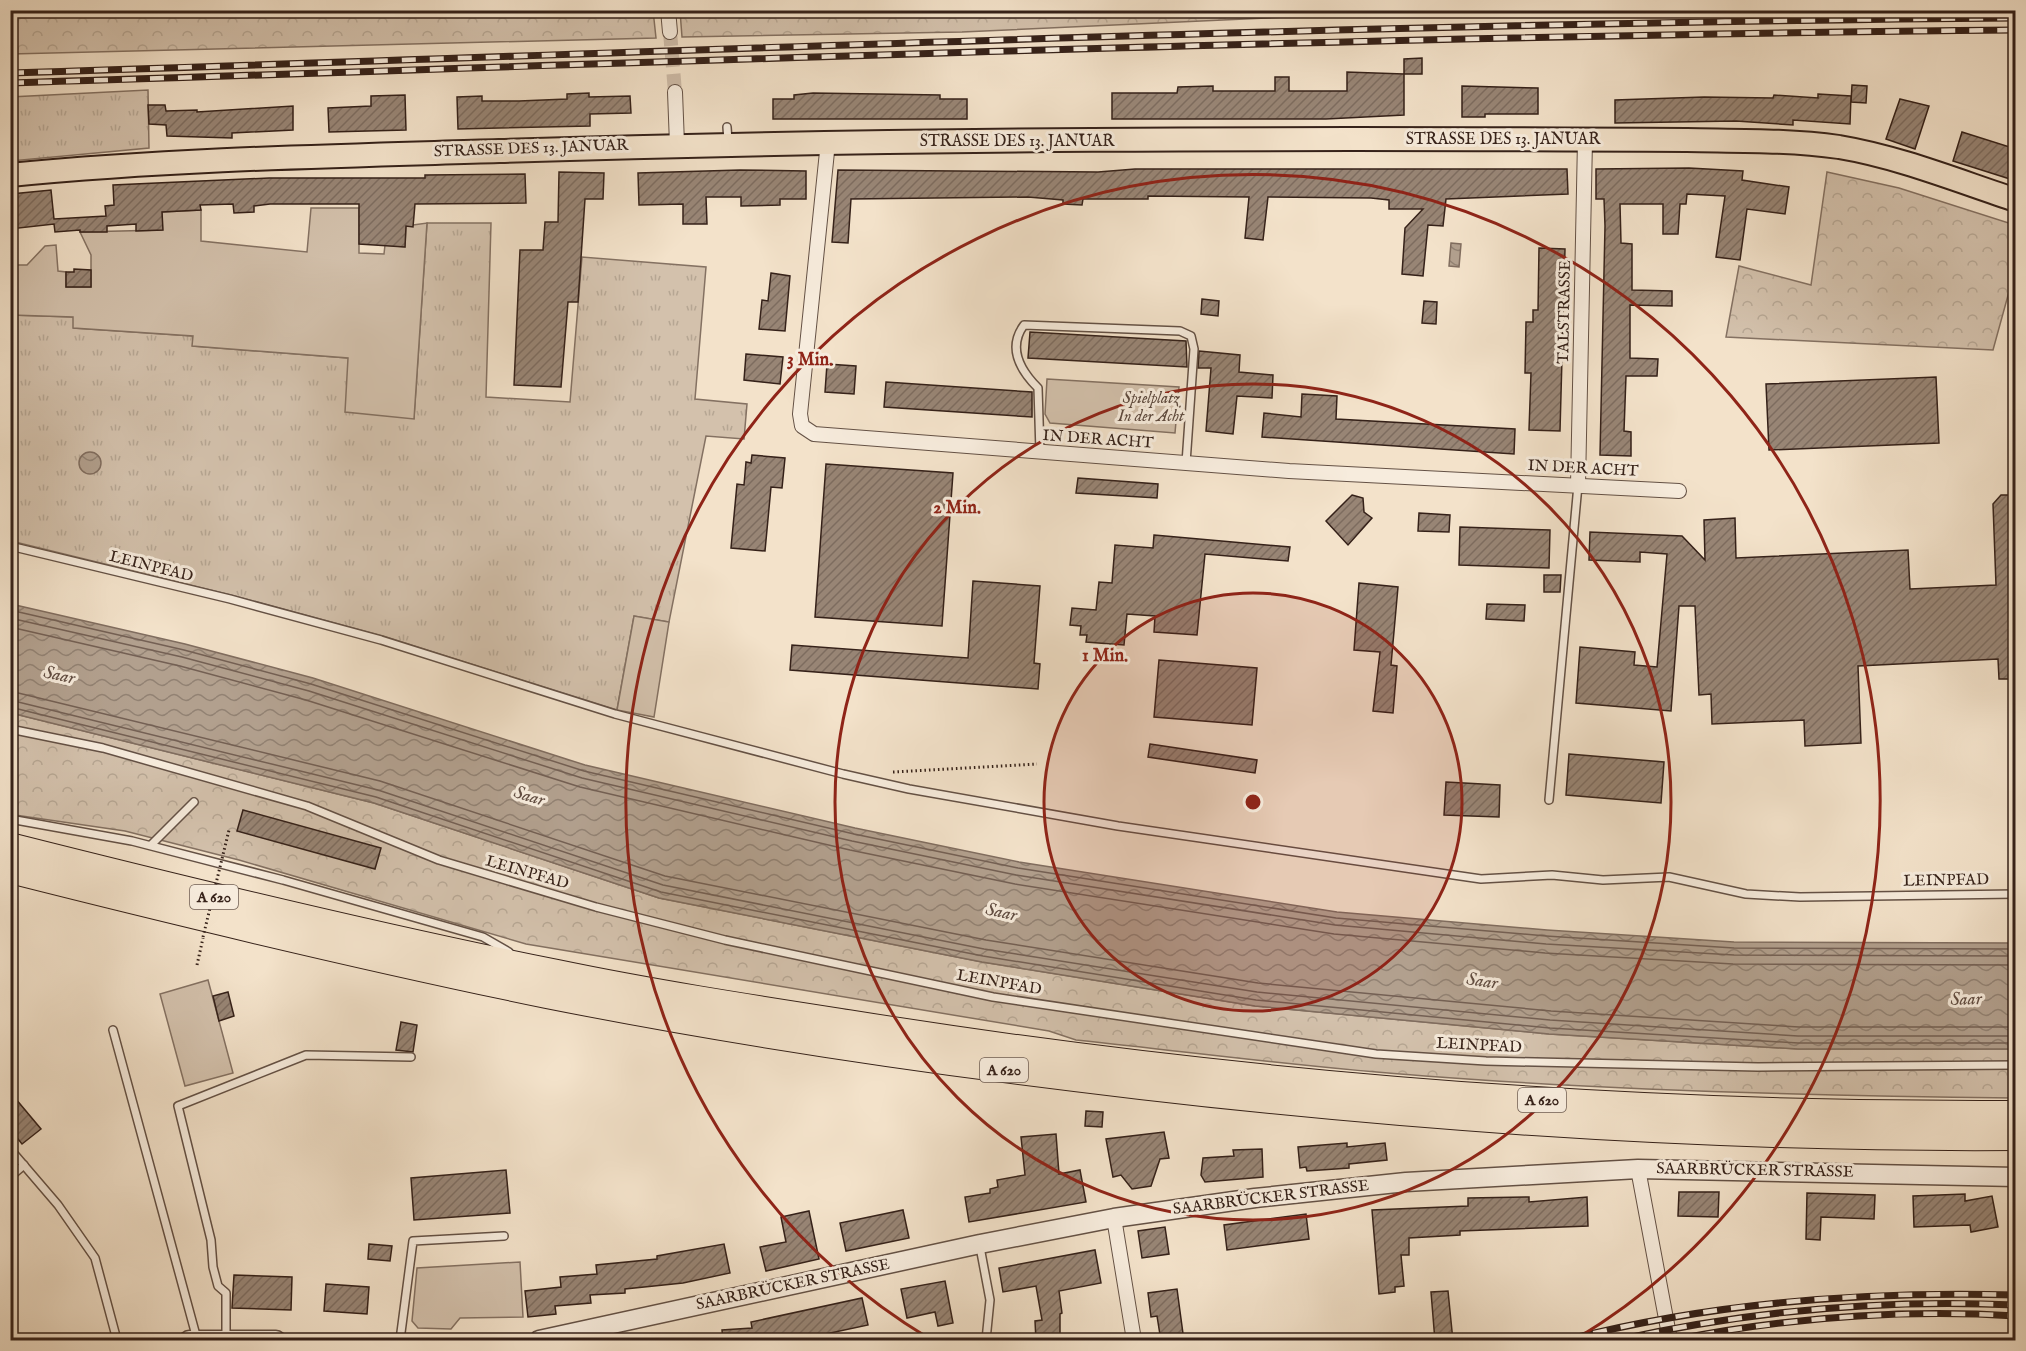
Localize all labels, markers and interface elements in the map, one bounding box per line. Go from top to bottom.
street label: STRASSE DES 13. JANUAR [1406,130,1601,150]
street label: STRASSE DES 13. JANUAR [920,132,1115,152]
street label: STRASSE DES 13. JANUAR [433,136,629,162]
street label: TALSTRASSE [1554,260,1576,364]
text: 3 Min. [787,349,833,372]
park label: Spielplatz In der Acht [1117,389,1185,427]
street label: IN DER ACHT [1042,426,1154,454]
street label: IN DER ACHT [1527,456,1639,482]
text: 2 Min. [933,497,981,520]
street label: LEINPFAD [107,547,195,587]
text: 1 Min. [1082,645,1128,668]
water label: Saar [41,661,78,691]
water label: Saar [511,781,548,813]
centre of rings [1243,792,1263,812]
street label: LEINPFAD [483,852,571,894]
street label: LEINPFAD [1903,870,1989,892]
road number: A 620 [190,885,238,909]
water label: Saar [983,898,1020,928]
street label: LEINPFAD [955,966,1043,1000]
water label: Saar [1465,968,1500,996]
water label: Saar [1950,988,1983,1012]
street label: LEINPFAD [1436,1034,1523,1058]
road number: A 620 [980,1058,1028,1082]
road number: A 620 [1518,1088,1566,1112]
street label: SAARBRÜCKER STRASSE [1656,1158,1854,1183]
street label: SAARBRÜCKER STRASSE [1172,1175,1370,1220]
street label: SAARBRÜCKER STRASSE [694,1254,892,1315]

